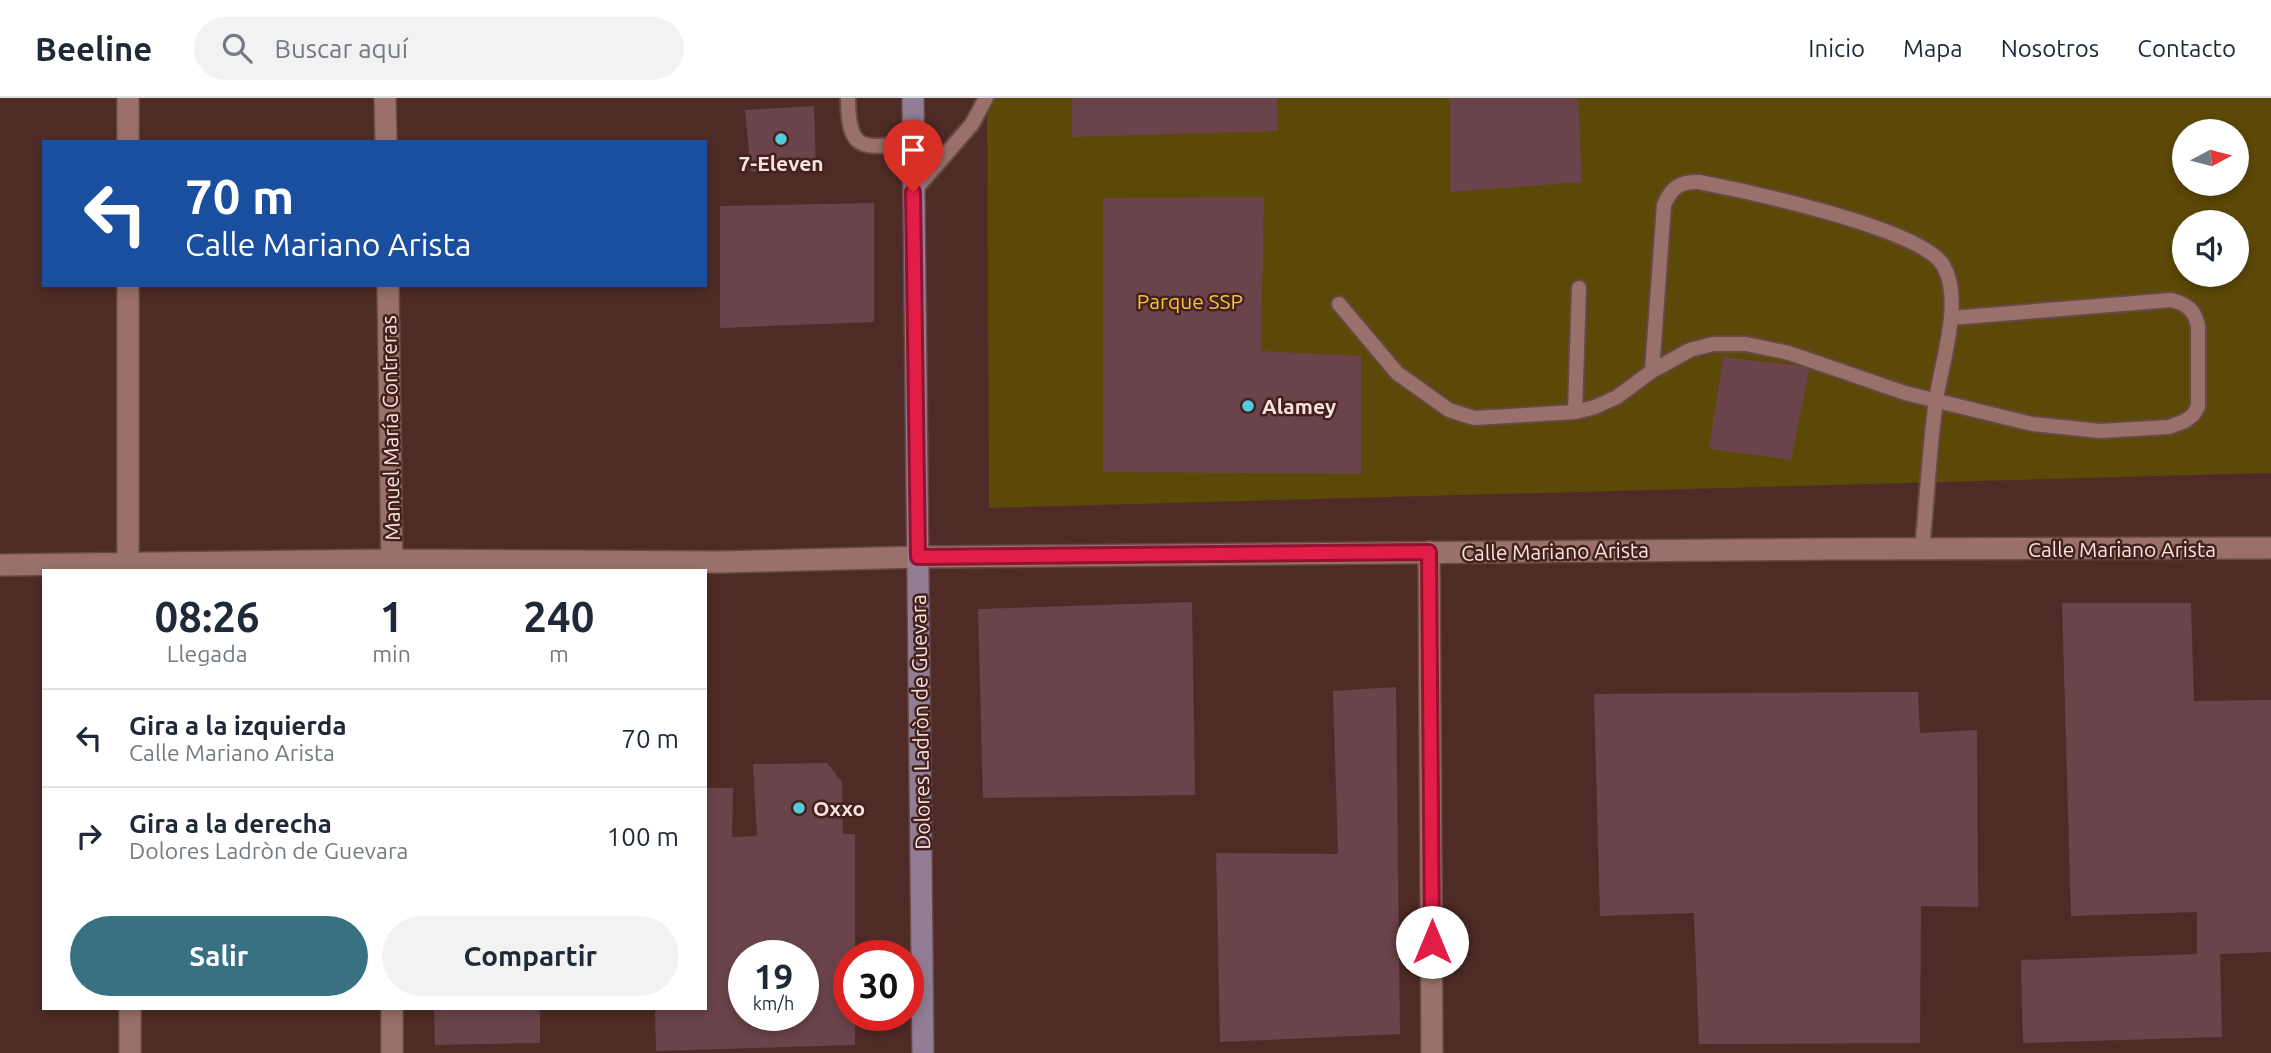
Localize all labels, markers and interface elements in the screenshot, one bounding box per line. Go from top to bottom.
search box [194,17,684,80]
icon: search [218,29,256,67]
text: Beeline [35,30,152,67]
text: Buscar aquí [274,34,408,63]
text: Inicio [1808,35,1865,62]
text: Mapa [1903,35,1963,62]
text: Nosotros [2001,35,2099,62]
text: Contacto [2137,35,2236,62]
north arrow [2172,119,2249,196]
map controls [2172,119,2249,287]
pin [883,120,943,192]
marker: 7-Eleven [773,131,789,147]
icon: arrive [894,131,932,169]
place label: 7-Eleven [738,151,824,175]
icon: left [70,168,161,259]
text: 70 m [185,168,294,223]
button: sound [2172,210,2249,287]
text: Calle Mariano Arista [185,226,471,262]
park label: Parque SSP [1137,289,1243,313]
street label: Manuel María Contreras [376,315,404,541]
place label: Alamey [1262,394,1336,418]
marker: Alamey [1240,398,1256,414]
street label: Calle Mariano Arista [1461,537,1649,565]
street label: Calle Mariano Arista [2028,537,2216,561]
text: 08:26 [155,593,260,640]
text: 1 [380,593,403,640]
text: 240 [523,593,594,640]
street label: Dolores Ladròn de Guevara [906,594,934,850]
text: Llegada [167,641,247,666]
text: min [372,641,411,666]
text: m [549,641,569,666]
text: Gira a la izquierda [129,711,347,740]
icon: left [70,719,108,757]
text: 70 m [621,724,679,753]
text: Calle Mariano Arista [129,740,335,765]
place label: Oxxo [813,796,865,820]
marker: Oxxo [791,800,807,816]
text: Gira a la derecha [129,809,332,838]
icon: right [70,817,108,855]
text: 100 m [607,822,679,851]
text: Dolores Ladròn de Guevara [129,838,408,863]
position arrow [1395,905,1469,979]
button: Salir [70,916,368,996]
button: Compartir [382,916,679,996]
speed limit sign: 30 [833,940,924,1031]
text: 19 [754,956,793,996]
text: km/h [753,993,794,1013]

